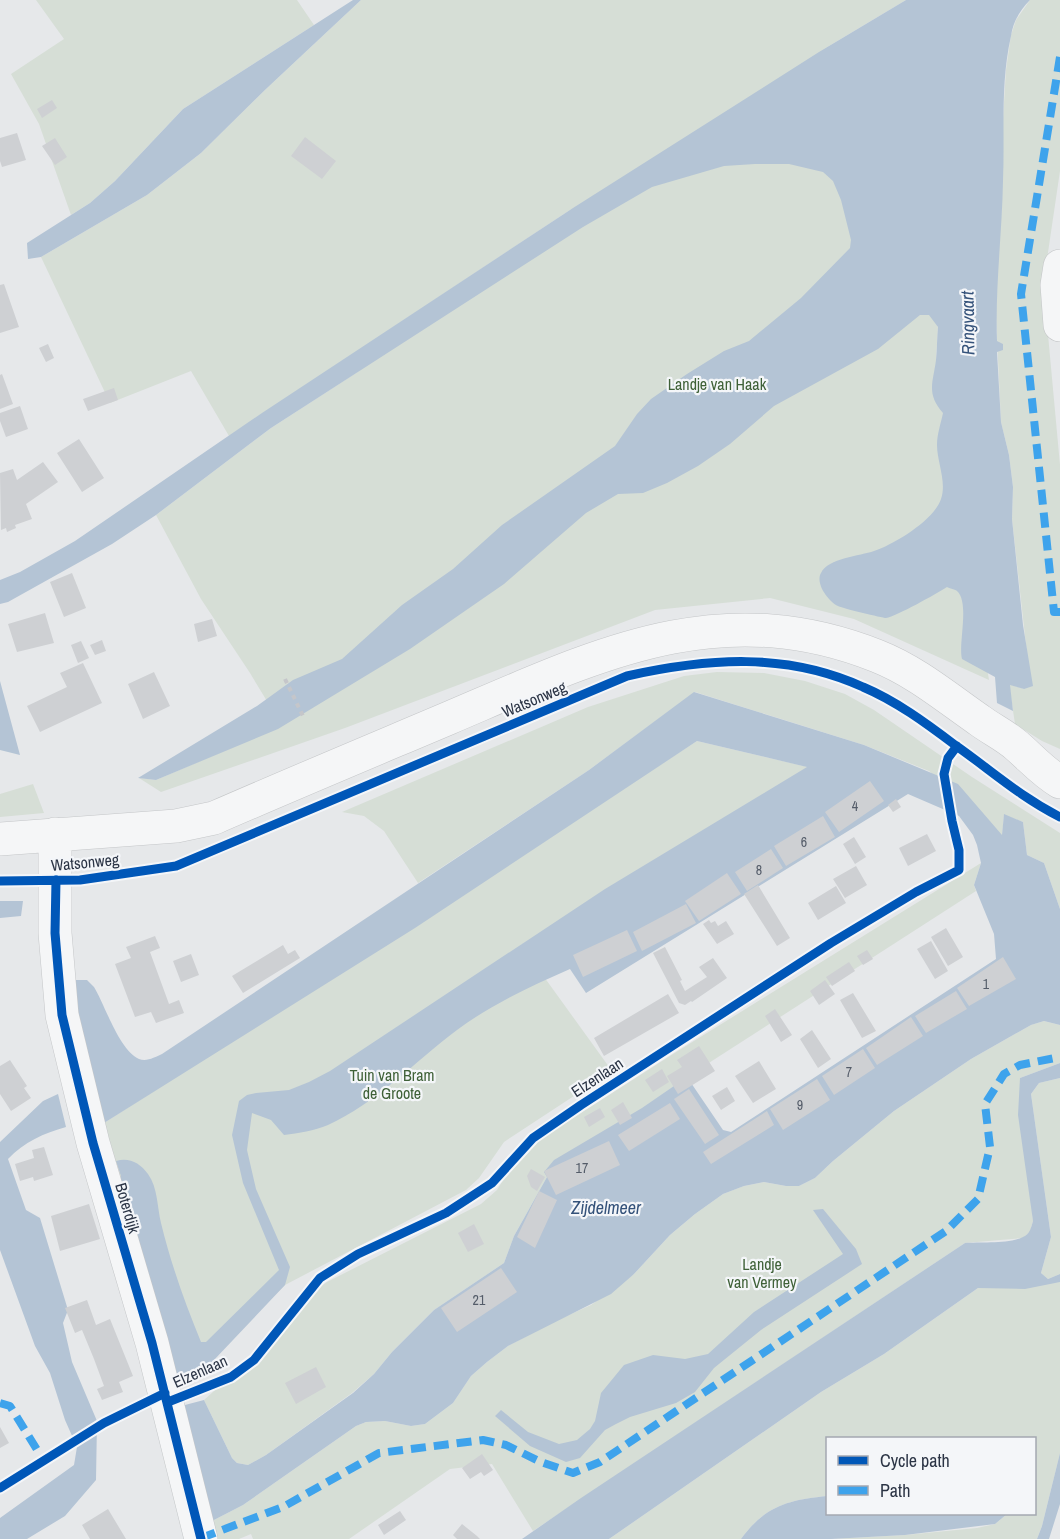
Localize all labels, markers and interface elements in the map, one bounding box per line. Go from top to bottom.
water label: Ringvaart [954,290,981,355]
park label: Landje van Haak [668,373,767,395]
street label: Watsonweg [498,675,570,722]
house number: 4 [852,797,859,815]
house number: 6 [801,833,807,851]
street label: Watsonweg [50,848,121,876]
house number: 8 [756,861,762,879]
house number: 1 [983,975,990,993]
street label: Elzenlaan [567,1052,627,1102]
house number: 7 [846,1063,852,1081]
park label: Tuin van Bram de Groote [350,1064,434,1104]
house number: 9 [797,1096,803,1114]
house number: 17 [576,1159,588,1177]
street label: Boterdijk [110,1180,146,1236]
water label: Zijdelmeer [570,1195,642,1220]
park label: Landje van Vermey [727,1253,797,1293]
house number: 21 [473,1291,486,1309]
street label: Elzenlaan [169,1349,231,1393]
legend [826,1437,1036,1515]
text: Cycle path [880,1448,950,1473]
text: Path [880,1478,910,1503]

